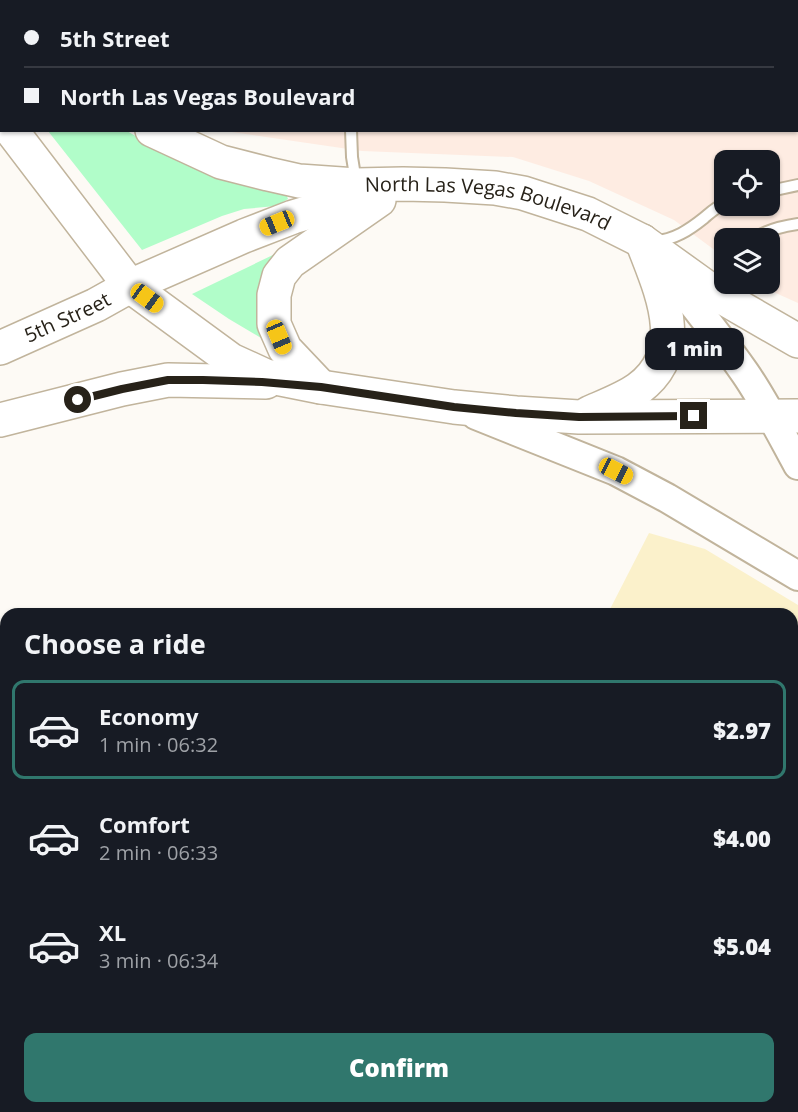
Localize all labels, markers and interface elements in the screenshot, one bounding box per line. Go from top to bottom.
text: 5th Street [60,23,170,53]
text: North Las Vegas Boulevard [60,81,356,111]
map controls [714,150,780,294]
button: locate [714,150,780,216]
street label: North Las Vegas Boulevard [365,170,616,236]
car [257,208,297,238]
button: layers [714,228,780,294]
car [127,280,167,316]
street label: 5th Street [20,286,115,348]
car [264,317,294,357]
callout: 1 min [644,329,744,371]
text: 1 min [666,335,723,362]
route start [64,386,91,413]
route end [680,402,707,429]
car [596,455,636,487]
text: Choose a ride [24,625,206,662]
text: Economy [99,701,198,731]
icon: car [27,703,81,757]
text: $2.97 [713,715,771,745]
text: 1 min · 06:32 [99,731,218,758]
text: Comfort [99,809,190,839]
icon: car [27,811,81,865]
text: $4.00 [713,823,771,853]
text: 2 min · 06:33 [99,839,218,866]
text: XL [99,917,126,947]
icon: car [27,919,81,973]
text: $5.04 [713,931,771,961]
text: 3 min · 06:34 [99,947,218,974]
button: Confirm [24,1033,774,1102]

